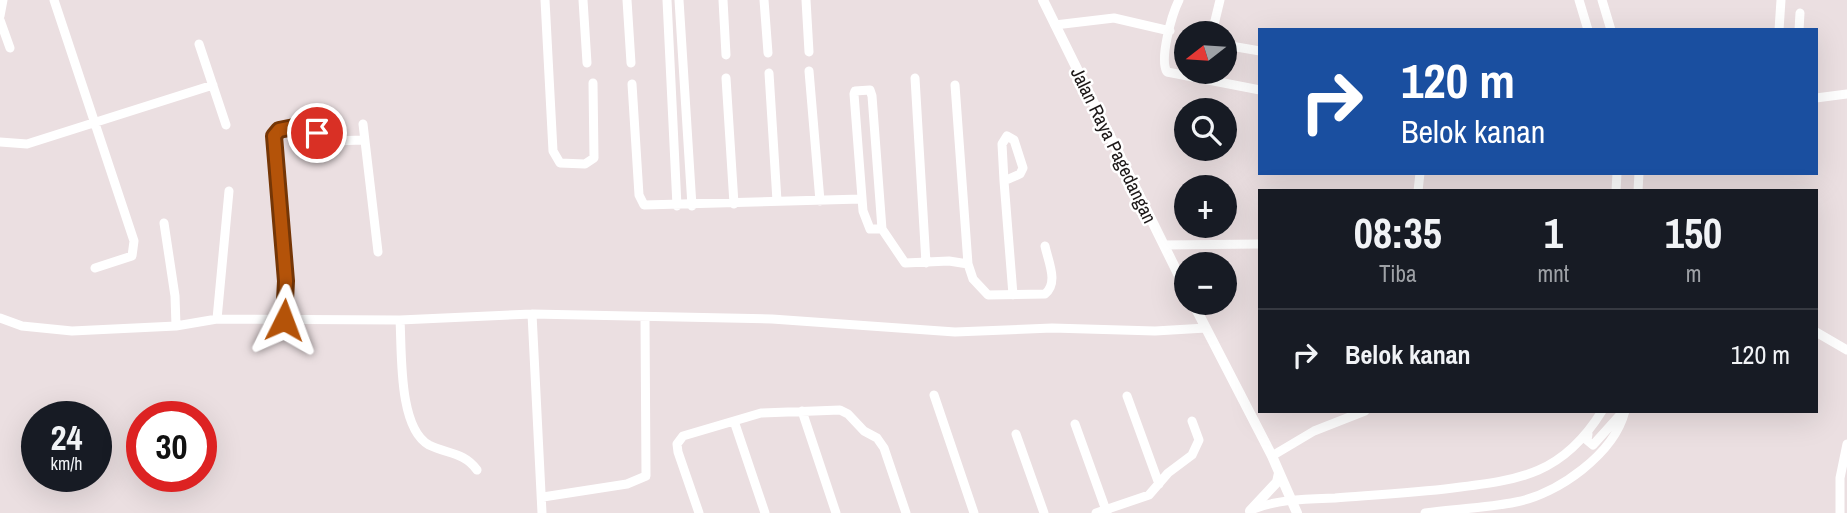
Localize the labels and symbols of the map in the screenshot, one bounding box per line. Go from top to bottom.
north arrow [1174,21,1237,84]
street label: Jalan Raya Pagedangan [1065,63,1163,227]
pin [287,103,347,163]
position arrow [247,283,321,357]
speed limit sign: 30 [126,401,217,492]

